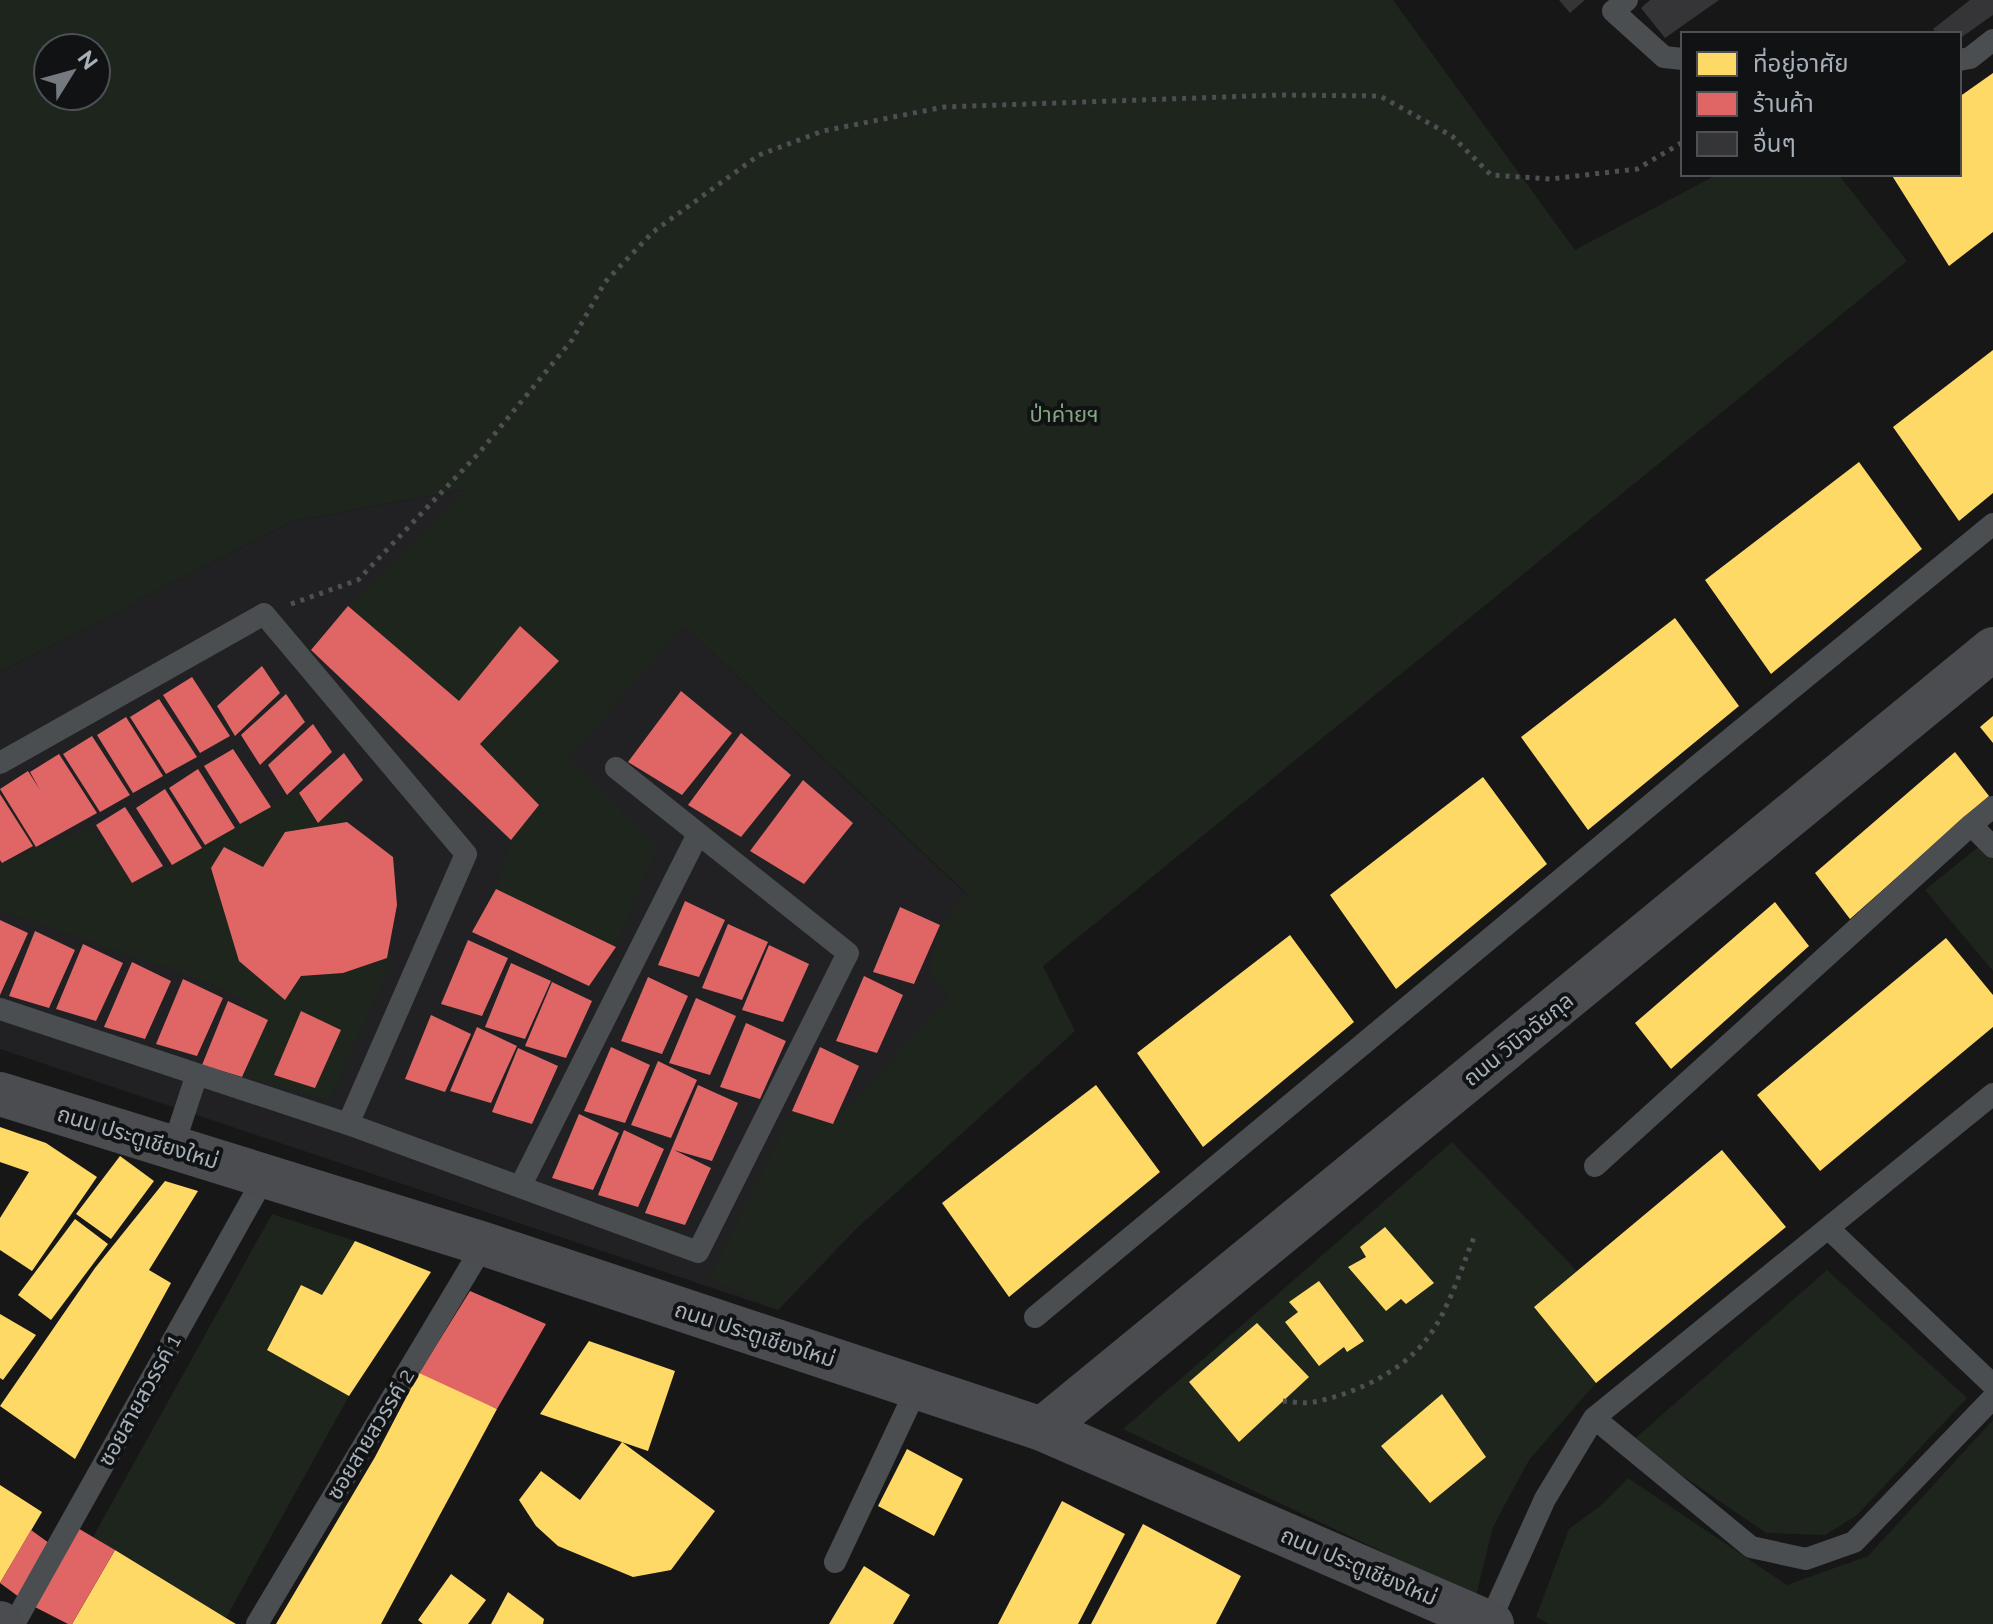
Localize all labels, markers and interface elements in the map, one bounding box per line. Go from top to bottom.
north arrow [32,32,112,112]
legend [1681,32,1961,176]
text: N [73,45,103,74]
text: ที่อยู่อาศัย [1753,47,1849,79]
text: ร้านค้า [1753,89,1814,118]
text: อื่นๆ [1753,127,1796,158]
park label: ป่าค่ายฯ [1029,401,1099,427]
street label: ถนน วินิจฉัยกุล [1458,987,1579,1092]
street label: ถนน ประตูเชียงใหม่ [54,1100,222,1175]
street label: ถนน ประตูเชียงใหม่ [671,1296,839,1373]
street label: ซอยสายสวรรค์ 1 [92,1330,186,1470]
street label: ซอยสายสวรรค์ 2 [321,1364,419,1504]
street label: ถนน ประตูเชียงใหม่ [1277,1521,1441,1612]

